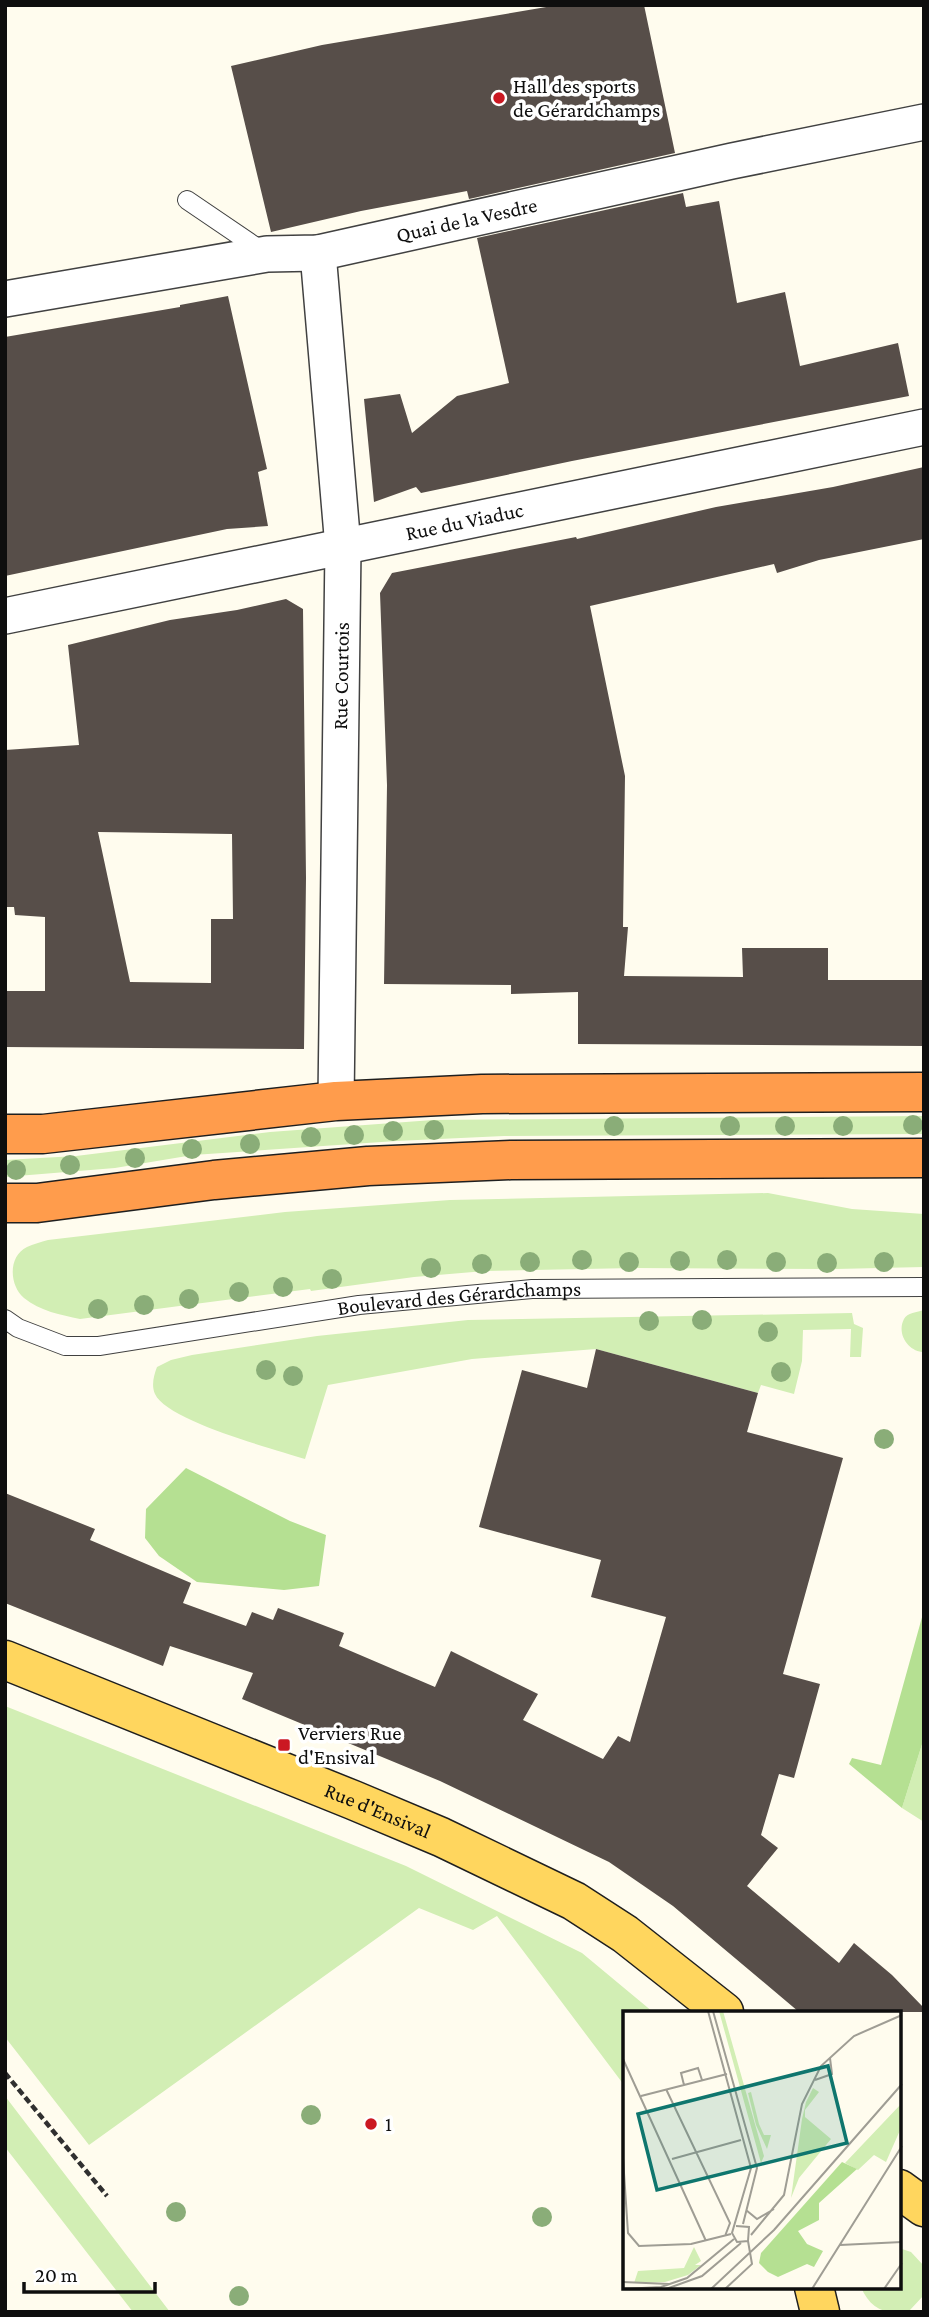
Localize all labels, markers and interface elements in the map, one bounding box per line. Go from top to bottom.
place label: Hall des sports de Gérardchamps [513,74,660,122]
marker: Hall des sports de Gérardchamps [491,90,507,106]
street label: Quai de la Vesdre [394,193,539,247]
street label: Rue du Viaduc [403,498,526,545]
street label: Rue Courtois [328,622,354,730]
street label: Boulevard des Gérardchamps [336,1277,581,1320]
place label: Verviers Rue d'Ensival [298,1721,402,1769]
marker: Verviers Rue d'Ensival [276,1737,292,1753]
street label: Rue d'Ensival [321,1778,434,1843]
inset map [623,2011,901,2289]
place label: 1 [385,2112,392,2136]
marker: 1 [363,2116,379,2132]
scale bar [24,2250,156,2294]
text: 20 m [35,2263,78,2287]

